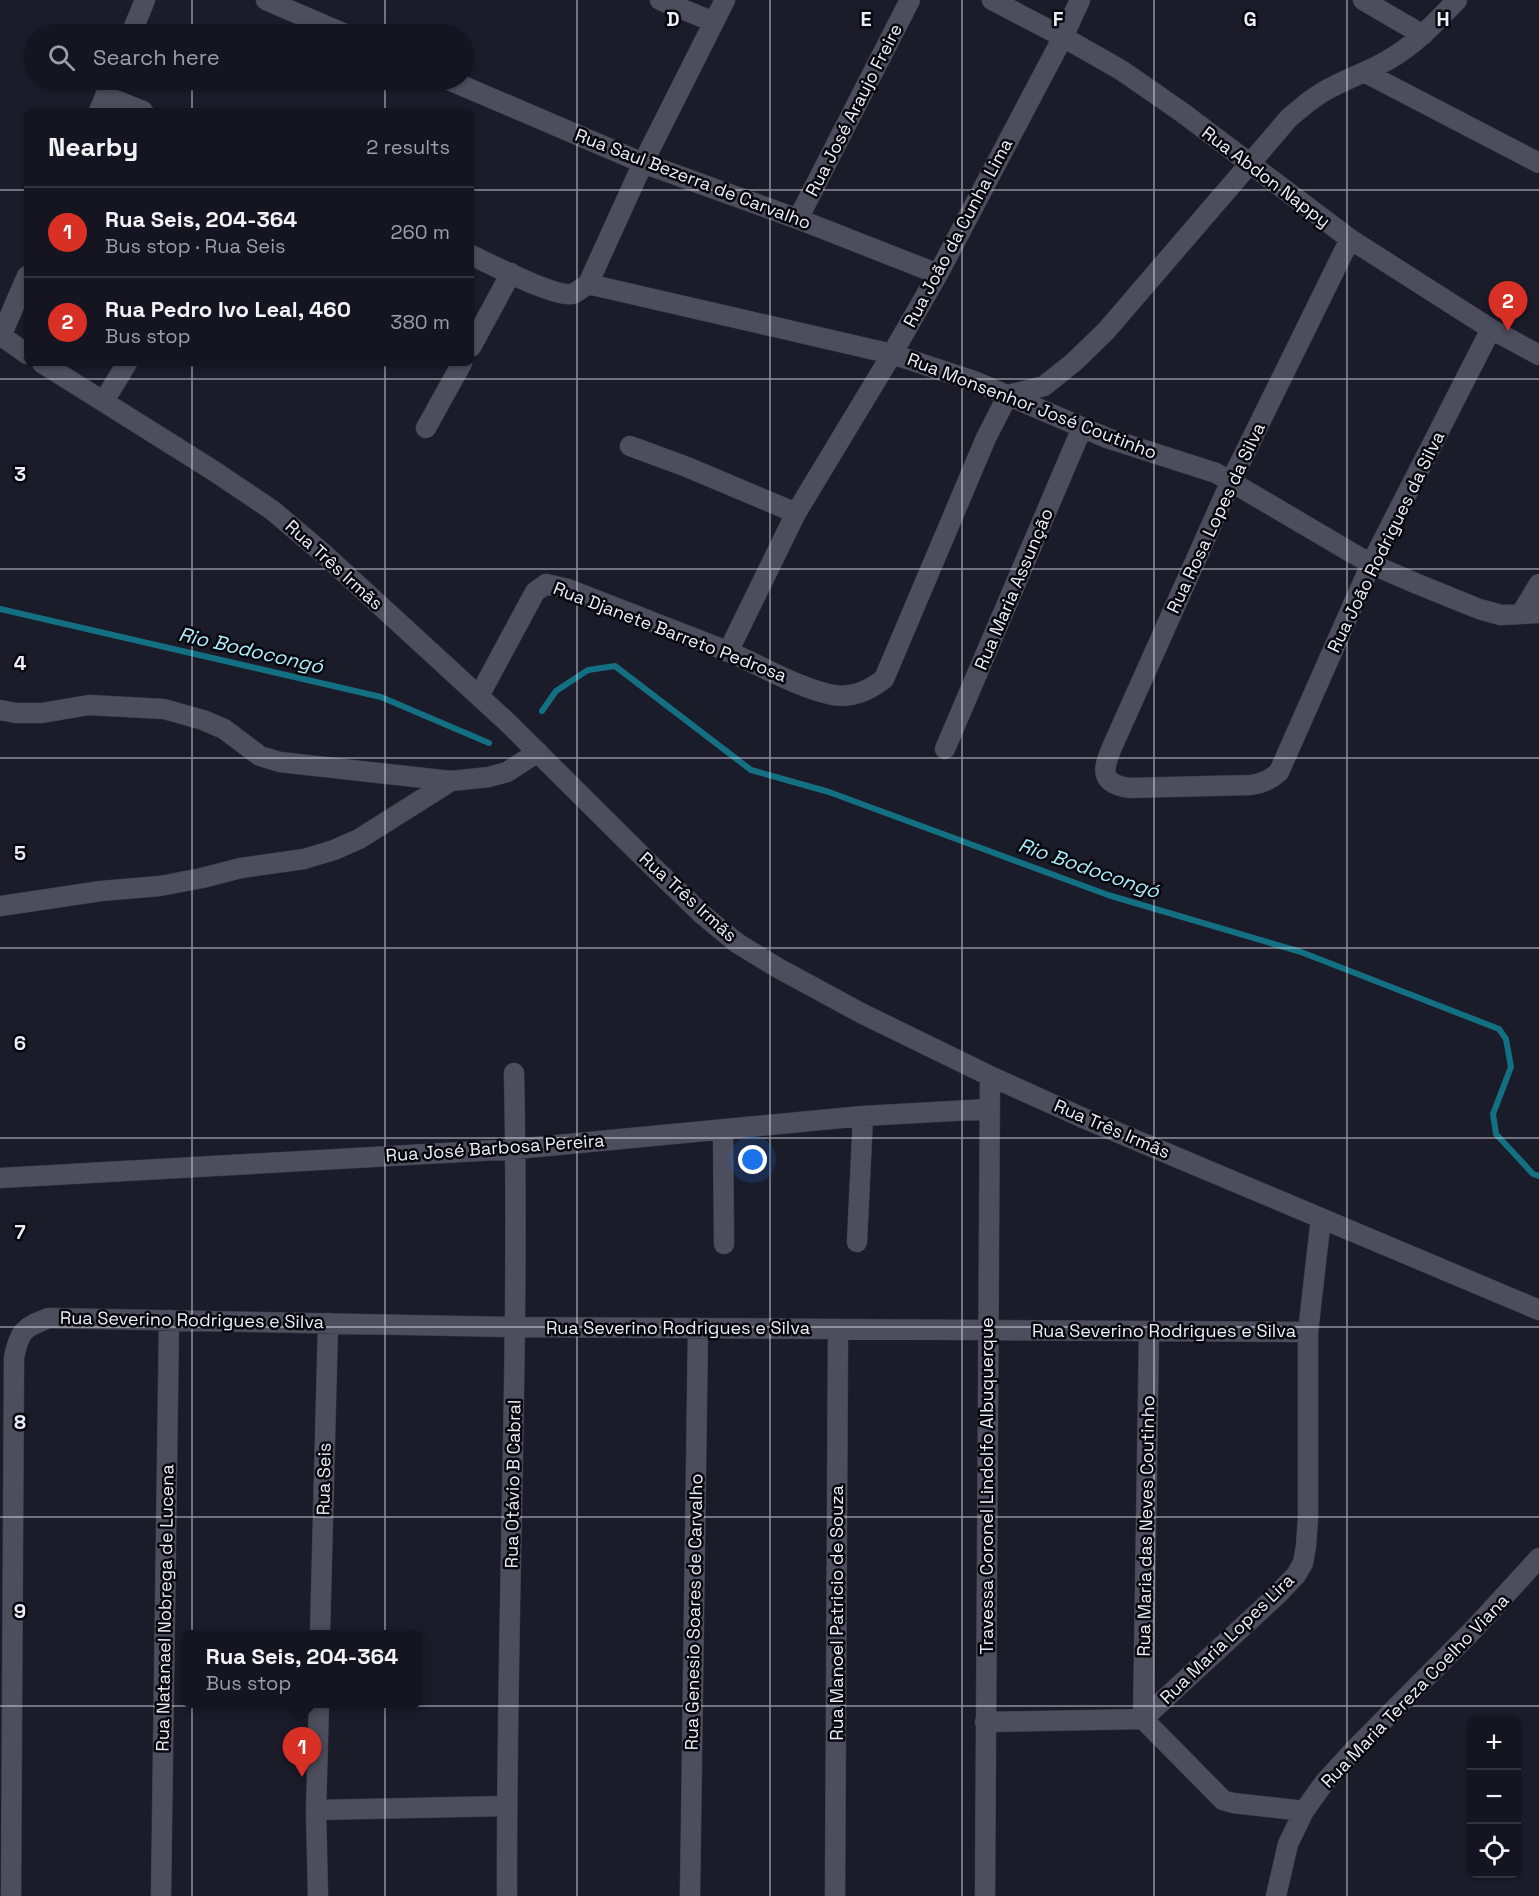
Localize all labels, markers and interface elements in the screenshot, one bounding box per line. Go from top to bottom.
text: D [666,6,680,32]
text: E [860,6,872,32]
text: F [1053,6,1064,32]
text: G [1243,6,1257,32]
text: H [1436,6,1450,32]
street label: Rua José Araujo Freire [800,20,907,200]
search box [24,24,474,90]
icon: search [45,41,78,74]
text: Search here [93,43,220,71]
street label: Rua Abdon Nappy [1198,121,1335,232]
street label: Rua Saul Bezerra de Carvalho [572,123,814,234]
text: Nearby [48,130,138,164]
text: 2 results [366,134,450,160]
street label: Rua João da Cunha Lima [898,134,1017,331]
text: Rua Seis, 204-364 [105,205,297,233]
text: 1 [63,219,72,245]
text: 260 m [391,219,450,245]
text: Bus stop · Rua Seis [105,233,286,259]
pin: 2 [1488,282,1528,331]
text: Rua Pedro Ivo Leal, 460 [105,295,351,323]
text: 2 [62,309,73,335]
text: 380 m [390,309,450,335]
text: Bus stop [105,323,191,349]
street label: Rua Monsenhor José Coutinho [904,347,1160,464]
street label: Rua Rosa Lopes da Silva [1161,419,1270,617]
street label: Rua João Rodrigues da Silva [1322,427,1449,656]
text: 3 [14,461,26,487]
street label: Rua Maria Assunção [969,504,1058,673]
street label: Rua Três Irmãs [281,515,388,615]
street label: Rua Djanete Barreto Pedrosa [550,576,790,687]
water label: Rio Bodocongó [176,621,326,679]
text: 4 [14,650,27,676]
water label: Rio Bodocongó [1015,832,1164,905]
text: 5 [14,840,26,866]
street label: Rua Três Irmãs [635,847,742,947]
text: 6 [14,1030,26,1056]
street label: Rua Três Irmãs [1051,1094,1174,1163]
street label: Rua José Barbosa Pereira [385,1128,605,1167]
your location [738,1145,767,1174]
text: 7 [14,1219,26,1245]
street label: Rua Severino Rodrigues e Silva [60,1306,324,1333]
street label: Rua Severino Rodrigues e Silva [546,1316,810,1339]
street label: Travessa Coronel Lindolfo Albuquerque [975,1317,998,1655]
street label: Rua Severino Rodrigues e Silva [1032,1319,1296,1342]
street label: Rua Maria das Neves Coutinho [1132,1395,1159,1657]
street label: Rua Otávio B Cabral [500,1399,525,1568]
text: 8 [14,1409,26,1435]
street label: Rua Seis [311,1442,336,1516]
street label: Rua Natanael Nobrega de Lucena [150,1464,179,1752]
street label: Rua Genesio Soares de Carvalho [680,1473,707,1751]
street label: Rua Manoel Patricio de Souza [825,1485,848,1741]
street label: Rua Maria Lopes Lira [1155,1569,1299,1709]
street label: Rua Maria Tereza Coelho Viana [1316,1589,1514,1793]
text: 9 [14,1598,26,1624]
popup [182,1630,422,1708]
text: Rua Seis, 204-364 [206,1642,398,1670]
text: Bus stop [206,1670,291,1696]
map controls [1467,1716,1521,1878]
button: + [1467,1716,1521,1770]
pin: 1 [282,1728,322,1777]
button: − [1467,1770,1521,1824]
button: locate [1467,1824,1521,1878]

